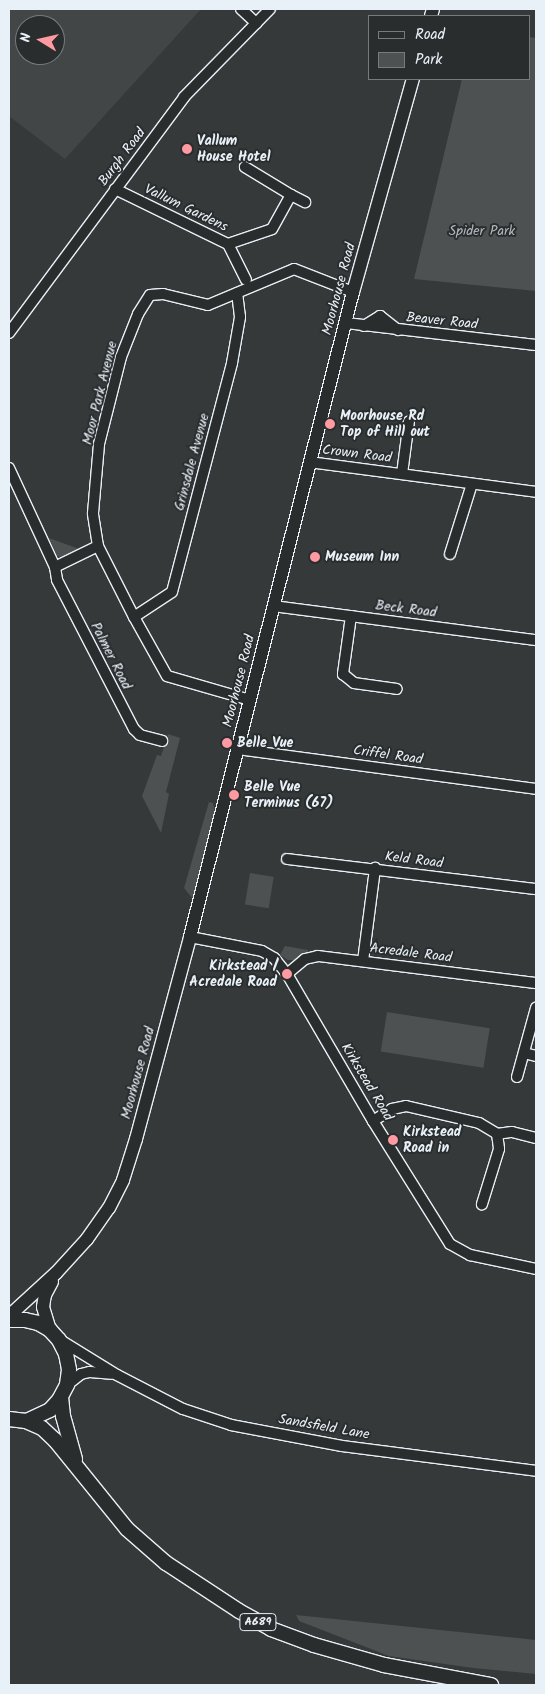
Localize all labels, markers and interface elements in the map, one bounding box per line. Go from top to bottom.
north arrow [15,15,65,65]
legend [368,15,530,80]
text: Road [415,23,445,47]
text: N [15,32,38,44]
text: Park [415,48,442,72]
street label: Burgh Road [95,125,149,189]
place label: Vallum House Hotel [197,133,270,166]
marker: Vallum House Hotel [181,143,193,155]
street label: Vallum Gardens [141,181,231,235]
park label: Spider Park [449,223,515,239]
street label: Moorhouse Road [319,241,359,337]
street label: Beaver Road [405,309,479,333]
street label: Moor Park Avenue [79,339,121,447]
place label: Moorhouse Rd Top of Hill out [340,408,430,441]
street label: Grinsdale Avenue [171,412,213,512]
marker: Moorhouse Rd Top of Hill out [324,418,336,430]
street label: Crown Road [321,441,393,467]
place label: Museum Inn [325,549,399,565]
marker: Museum Inn [309,551,321,563]
street label: Beck Road [374,597,438,621]
street label: Palmer Road [87,620,135,692]
street label: Moorhouse Road [219,633,259,729]
place label: Belle Vue [237,735,293,751]
marker: Belle Vue [221,737,233,749]
street label: Criffel Road [352,742,424,768]
place label: Belle Vue Terminus (67) [244,779,333,812]
marker: Belle Vue Terminus (67) [228,789,240,801]
street label: Keld Road [384,848,444,872]
street label: Acredale Road [369,940,453,966]
place label: Kirkstead / Acredale Road [189,958,277,990]
marker: Kirkstead / Acredale Road [281,968,293,980]
street label: Moorhouse Road [118,1025,158,1121]
street label: Kirkstead Road [337,1040,397,1124]
place label: Kirkstead Road in [403,1124,461,1156]
marker: Kirkstead Road in [387,1134,399,1146]
street label: Sandsfield Lane [277,1411,371,1443]
road number: A689 [239,1612,277,1631]

